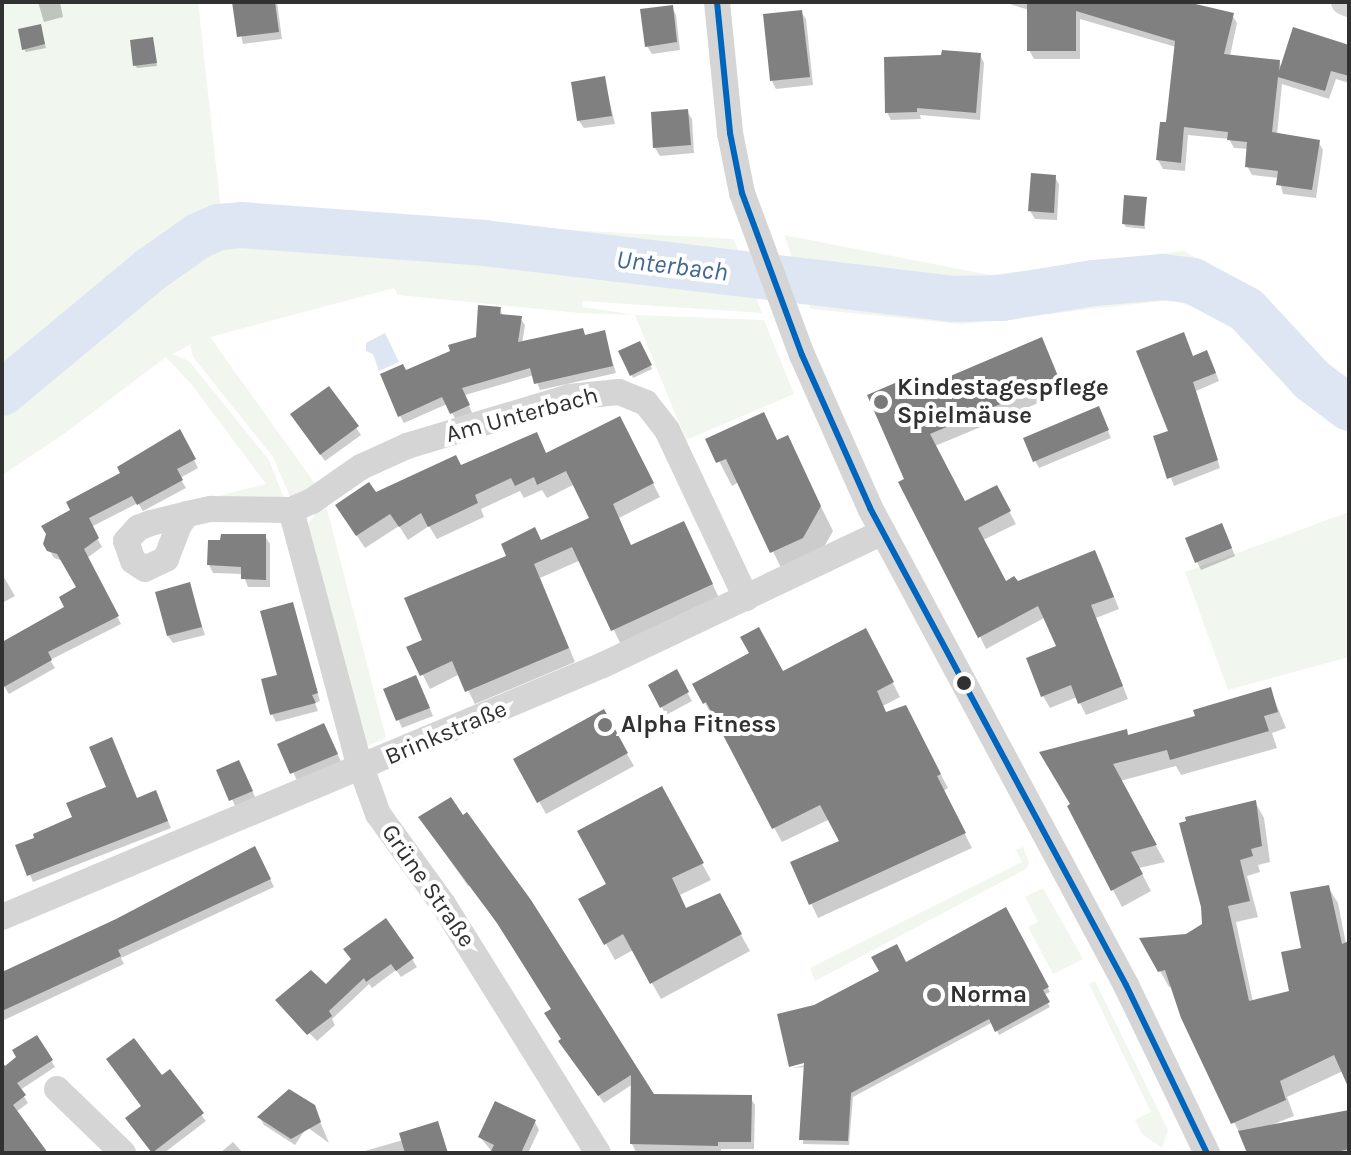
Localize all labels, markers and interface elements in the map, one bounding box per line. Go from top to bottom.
water label: Unterbach [614,244,730,288]
place label: Kindestagespflege Spielmäuse [897,374,1109,430]
street label: Am Unterbach [443,381,601,449]
marker: Kindestagespflege Spielmäuse [872,393,890,411]
unlabelled marker [956,675,972,691]
street label: Brinkstraße [381,694,511,772]
place label: Alpha Fitness [621,711,776,739]
marker: Alpha Fitness [596,716,614,734]
street label: Grüne Straße [375,819,481,953]
place label: Norma [950,981,1027,1009]
marker: Norma [925,986,943,1004]

